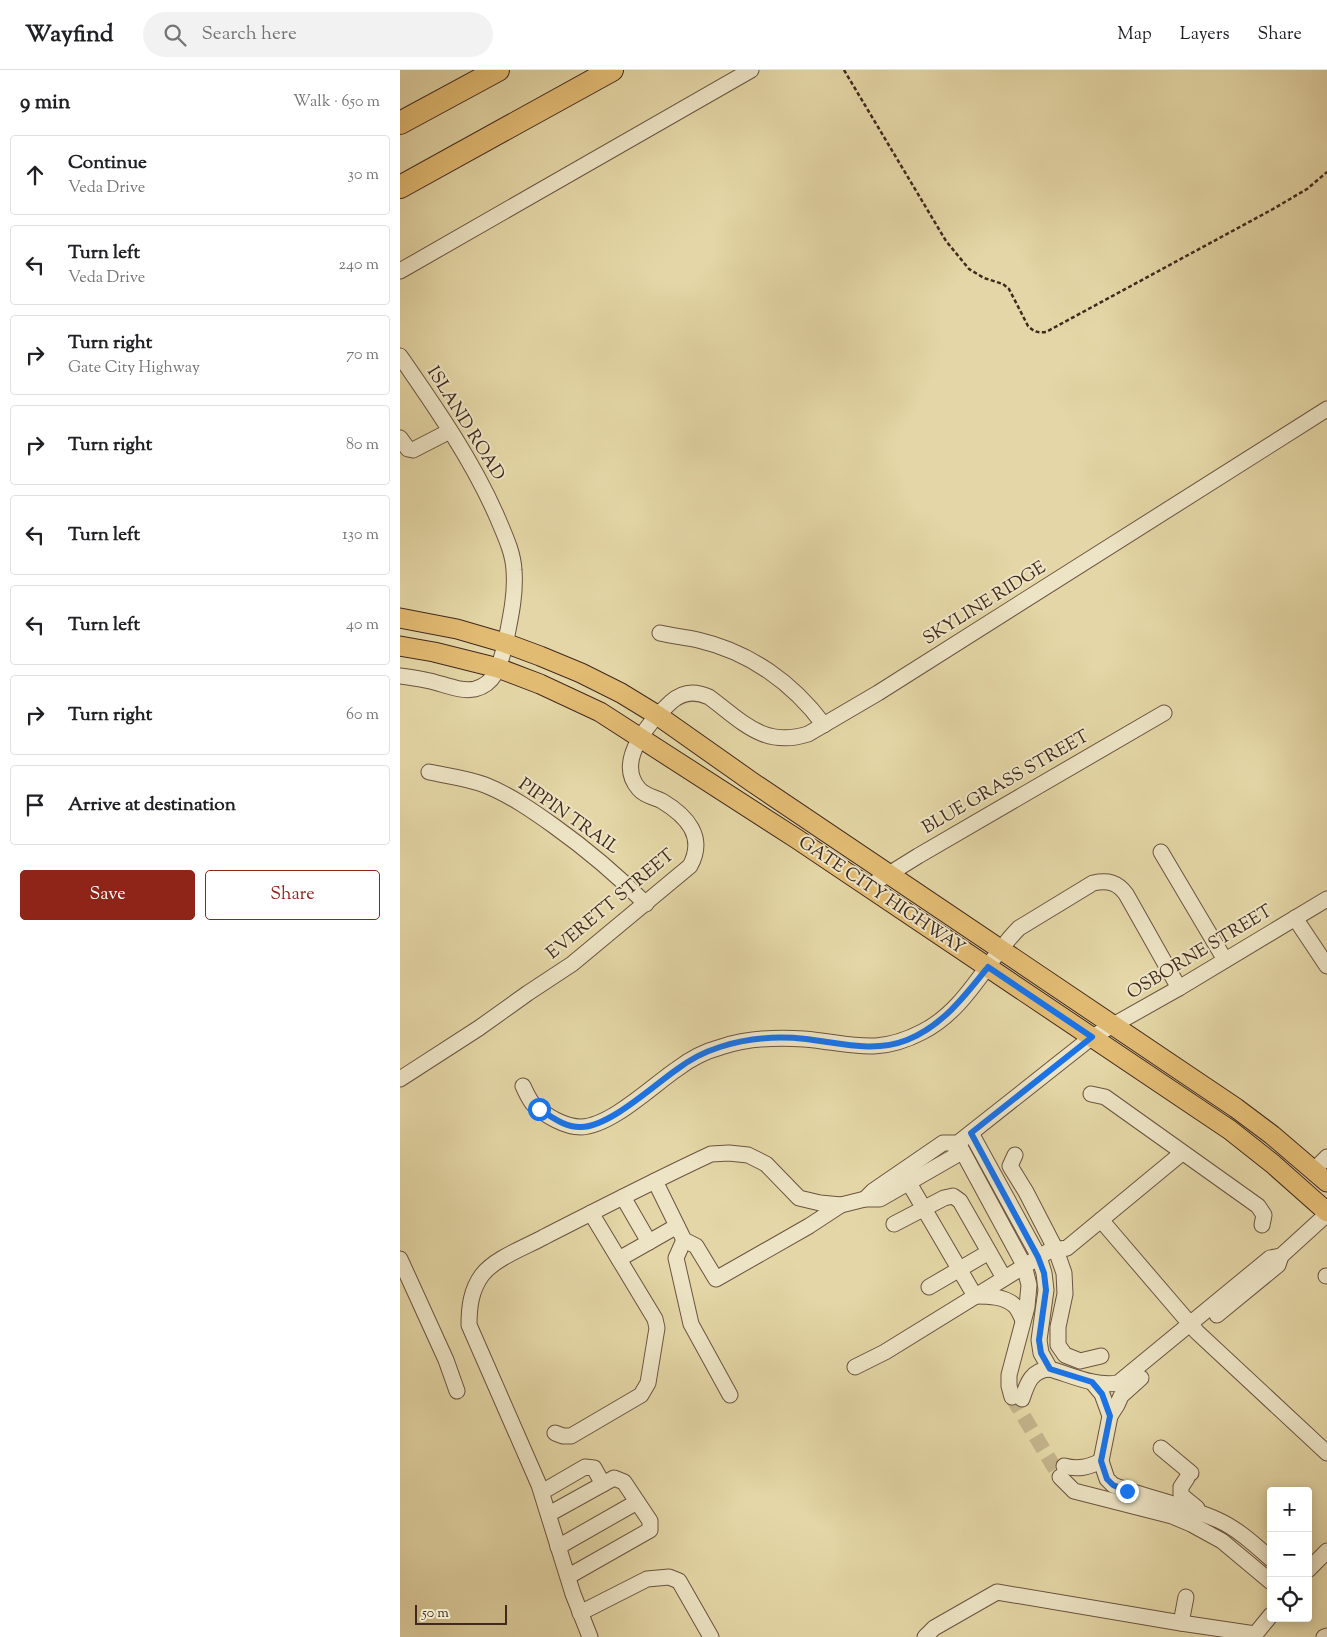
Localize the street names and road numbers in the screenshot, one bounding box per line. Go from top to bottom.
street label: ISLAND ROAD [419,362,511,486]
street label: SKYLINE RIDGE [918,556,1052,652]
street label: BLUE GRASS STREET [918,724,1095,842]
street label: PIPPIN TRAIL [512,773,624,861]
street label: GATE CITY HIGHWAY [792,830,970,962]
street label: EVERETT STREET [541,843,681,966]
street label: OSBORNE STREET [1122,899,1278,1007]

